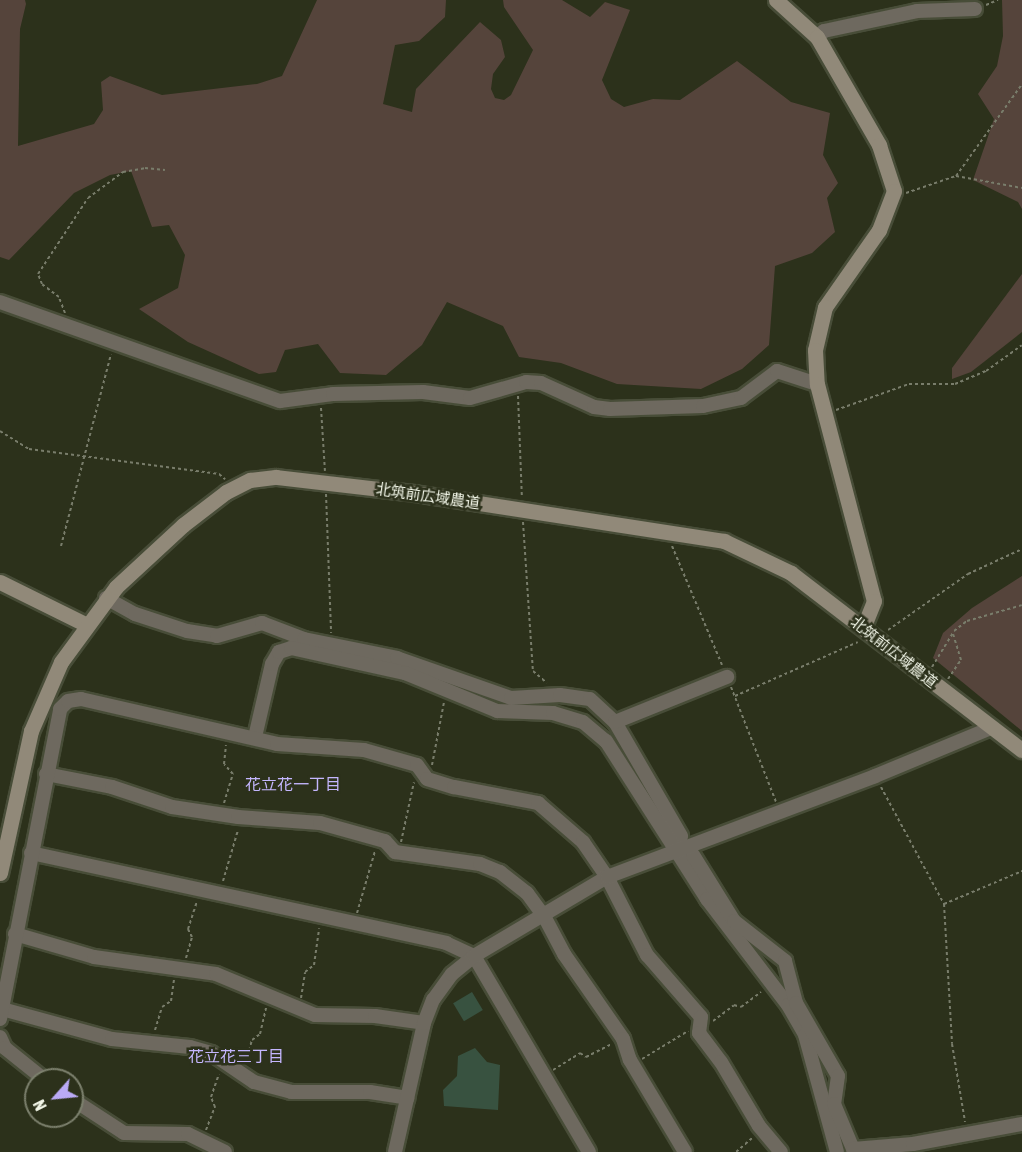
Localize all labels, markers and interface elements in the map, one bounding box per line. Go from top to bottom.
street label: 北筑前広域農道 [375,480,481,512]
street label: 北筑前広域農道 [847,613,941,691]
district label: 花立花一丁目 [245,774,341,794]
district label: 花立花三丁目 [188,1046,284,1066]
north arrow [24,1068,84,1128]
text: N [30,1097,50,1114]

